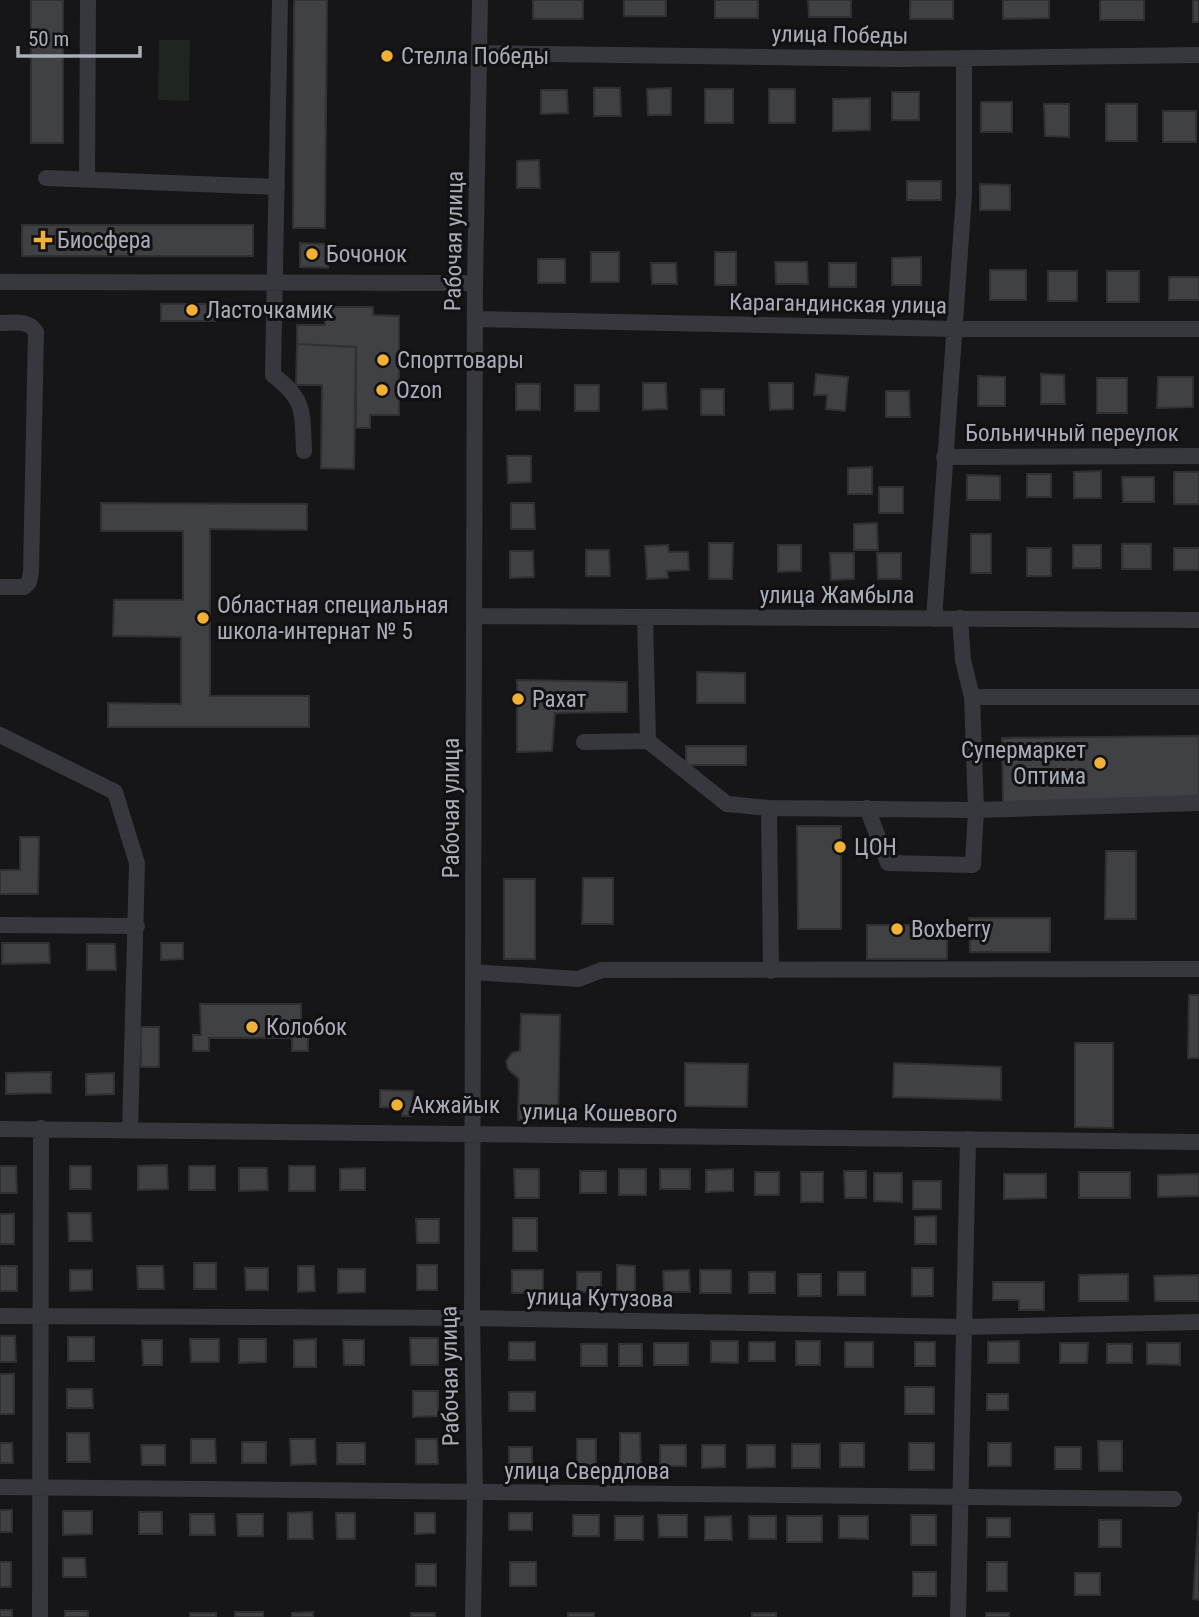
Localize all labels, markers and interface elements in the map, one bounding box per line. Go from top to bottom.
scale bar [18,14,140,58]
street label: улица Победы [771,20,909,50]
text: 50 m [28,27,69,51]
place label: Стелла Победы [401,43,549,70]
marker: Стелла Победы [379,48,395,64]
street label: Рабочая улица [439,171,469,311]
place label: Биосфера [57,227,151,254]
marker: Биосфера [35,232,51,248]
place label: Бочонок [326,241,407,268]
marker: Бочонок [304,246,320,262]
street label: Карагандинская улица [729,289,947,319]
place label: Ласточкамик [206,297,333,324]
marker: Ласточкамик [184,302,200,318]
place label: Спорттовары [397,347,524,374]
marker: Спорттовары [375,352,391,368]
place label: Ozon [396,377,442,404]
marker: Ozon [374,382,390,398]
street label: Больничный переулок [965,420,1179,447]
street label: улица Жамбыла [760,582,914,609]
place label: Областная специальная школа-интернат № 5 [217,592,449,645]
marker: Областная специальная школа-интернат № 5 [195,610,211,626]
place label: Рахат [532,686,587,713]
marker: Рахат [510,691,526,707]
place label: Супермаркет Оптима [961,737,1086,790]
street label: Рабочая улица [438,738,465,878]
marker: Супермаркет Оптима [1092,755,1108,771]
place label: ЦОН [854,834,897,861]
marker: ЦОН [832,839,848,855]
place label: Boxberry [911,916,991,943]
marker: Boxberry [889,921,905,937]
place label: Колобок [266,1014,347,1041]
marker: Колобок [244,1019,260,1035]
place label: Акжайык [411,1092,500,1119]
marker: Акжайык [389,1097,405,1113]
street label: улица Кошевого [522,1098,678,1128]
street label: улица Кутузова [526,1283,674,1313]
street label: Рабочая улица [435,1306,465,1446]
street label: улица Свердлова [504,1458,670,1485]

